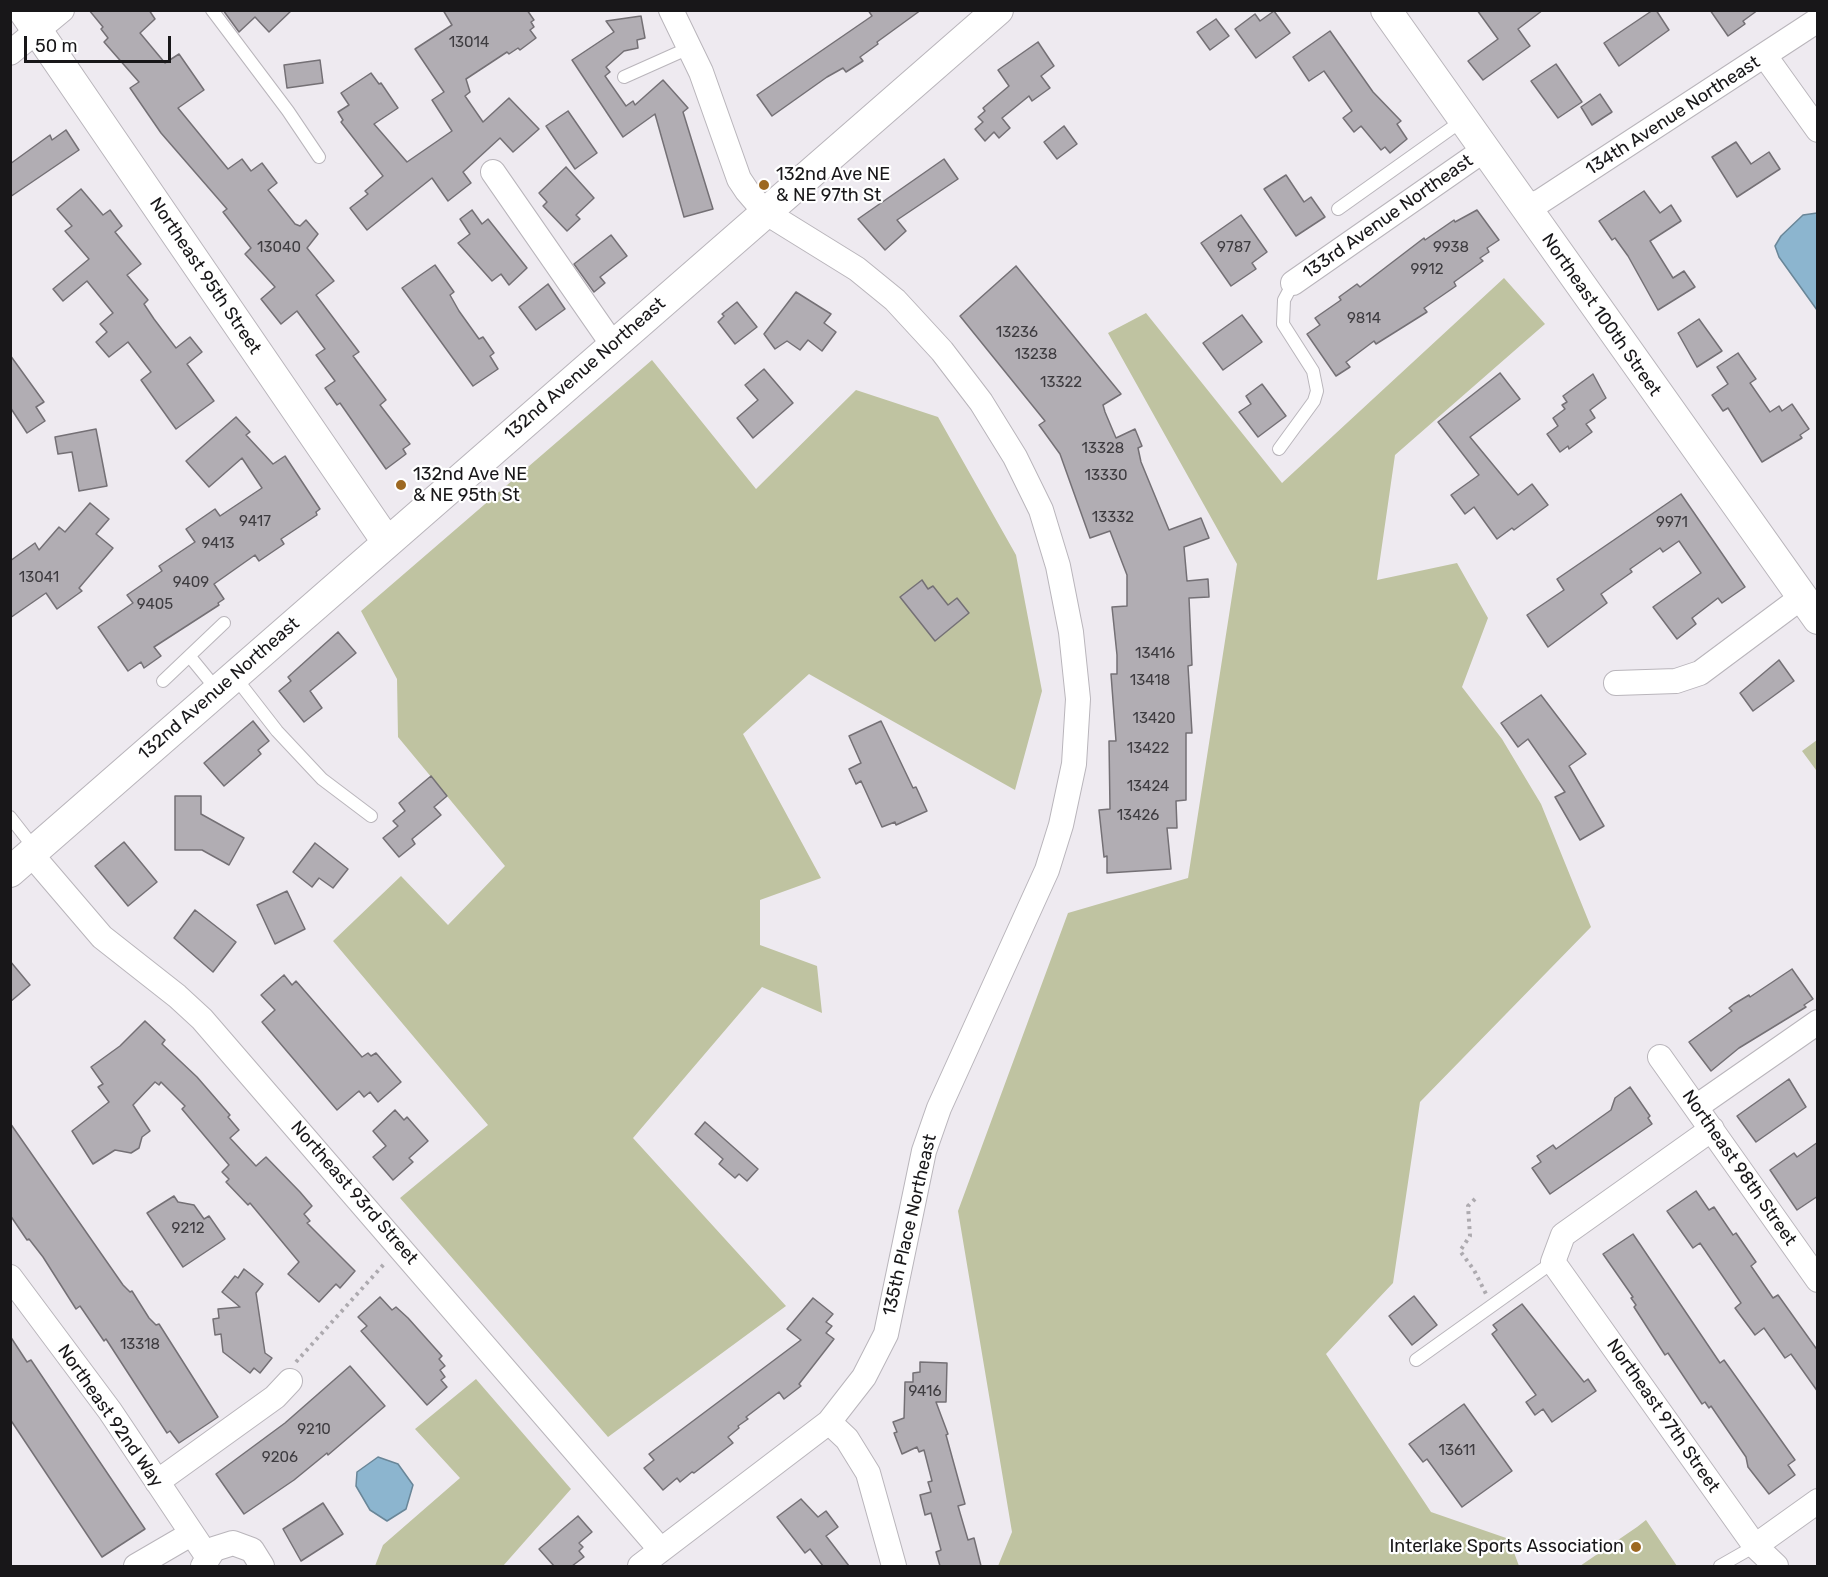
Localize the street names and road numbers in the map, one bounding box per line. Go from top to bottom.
street label: 134th Avenue Northeast [1582,52,1764,180]
street label: 133rd Avenue Northeast [1299,150,1477,284]
street label: Northeast 95th Street [145,194,265,358]
street label: Northeast 100th Street [1537,230,1665,400]
street label: 132nd Avenue Northeast [500,293,670,445]
street label: 132nd Avenue Northeast [134,613,304,765]
street label: Northeast 98th Street [1677,1086,1801,1250]
street label: Northeast 93rd Street [286,1117,422,1269]
street label: 135th Place Northeast [879,1132,941,1318]
street label: Northeast 97th Street [1602,1335,1724,1497]
street label: Northeast 92nd Way [53,1340,167,1492]

